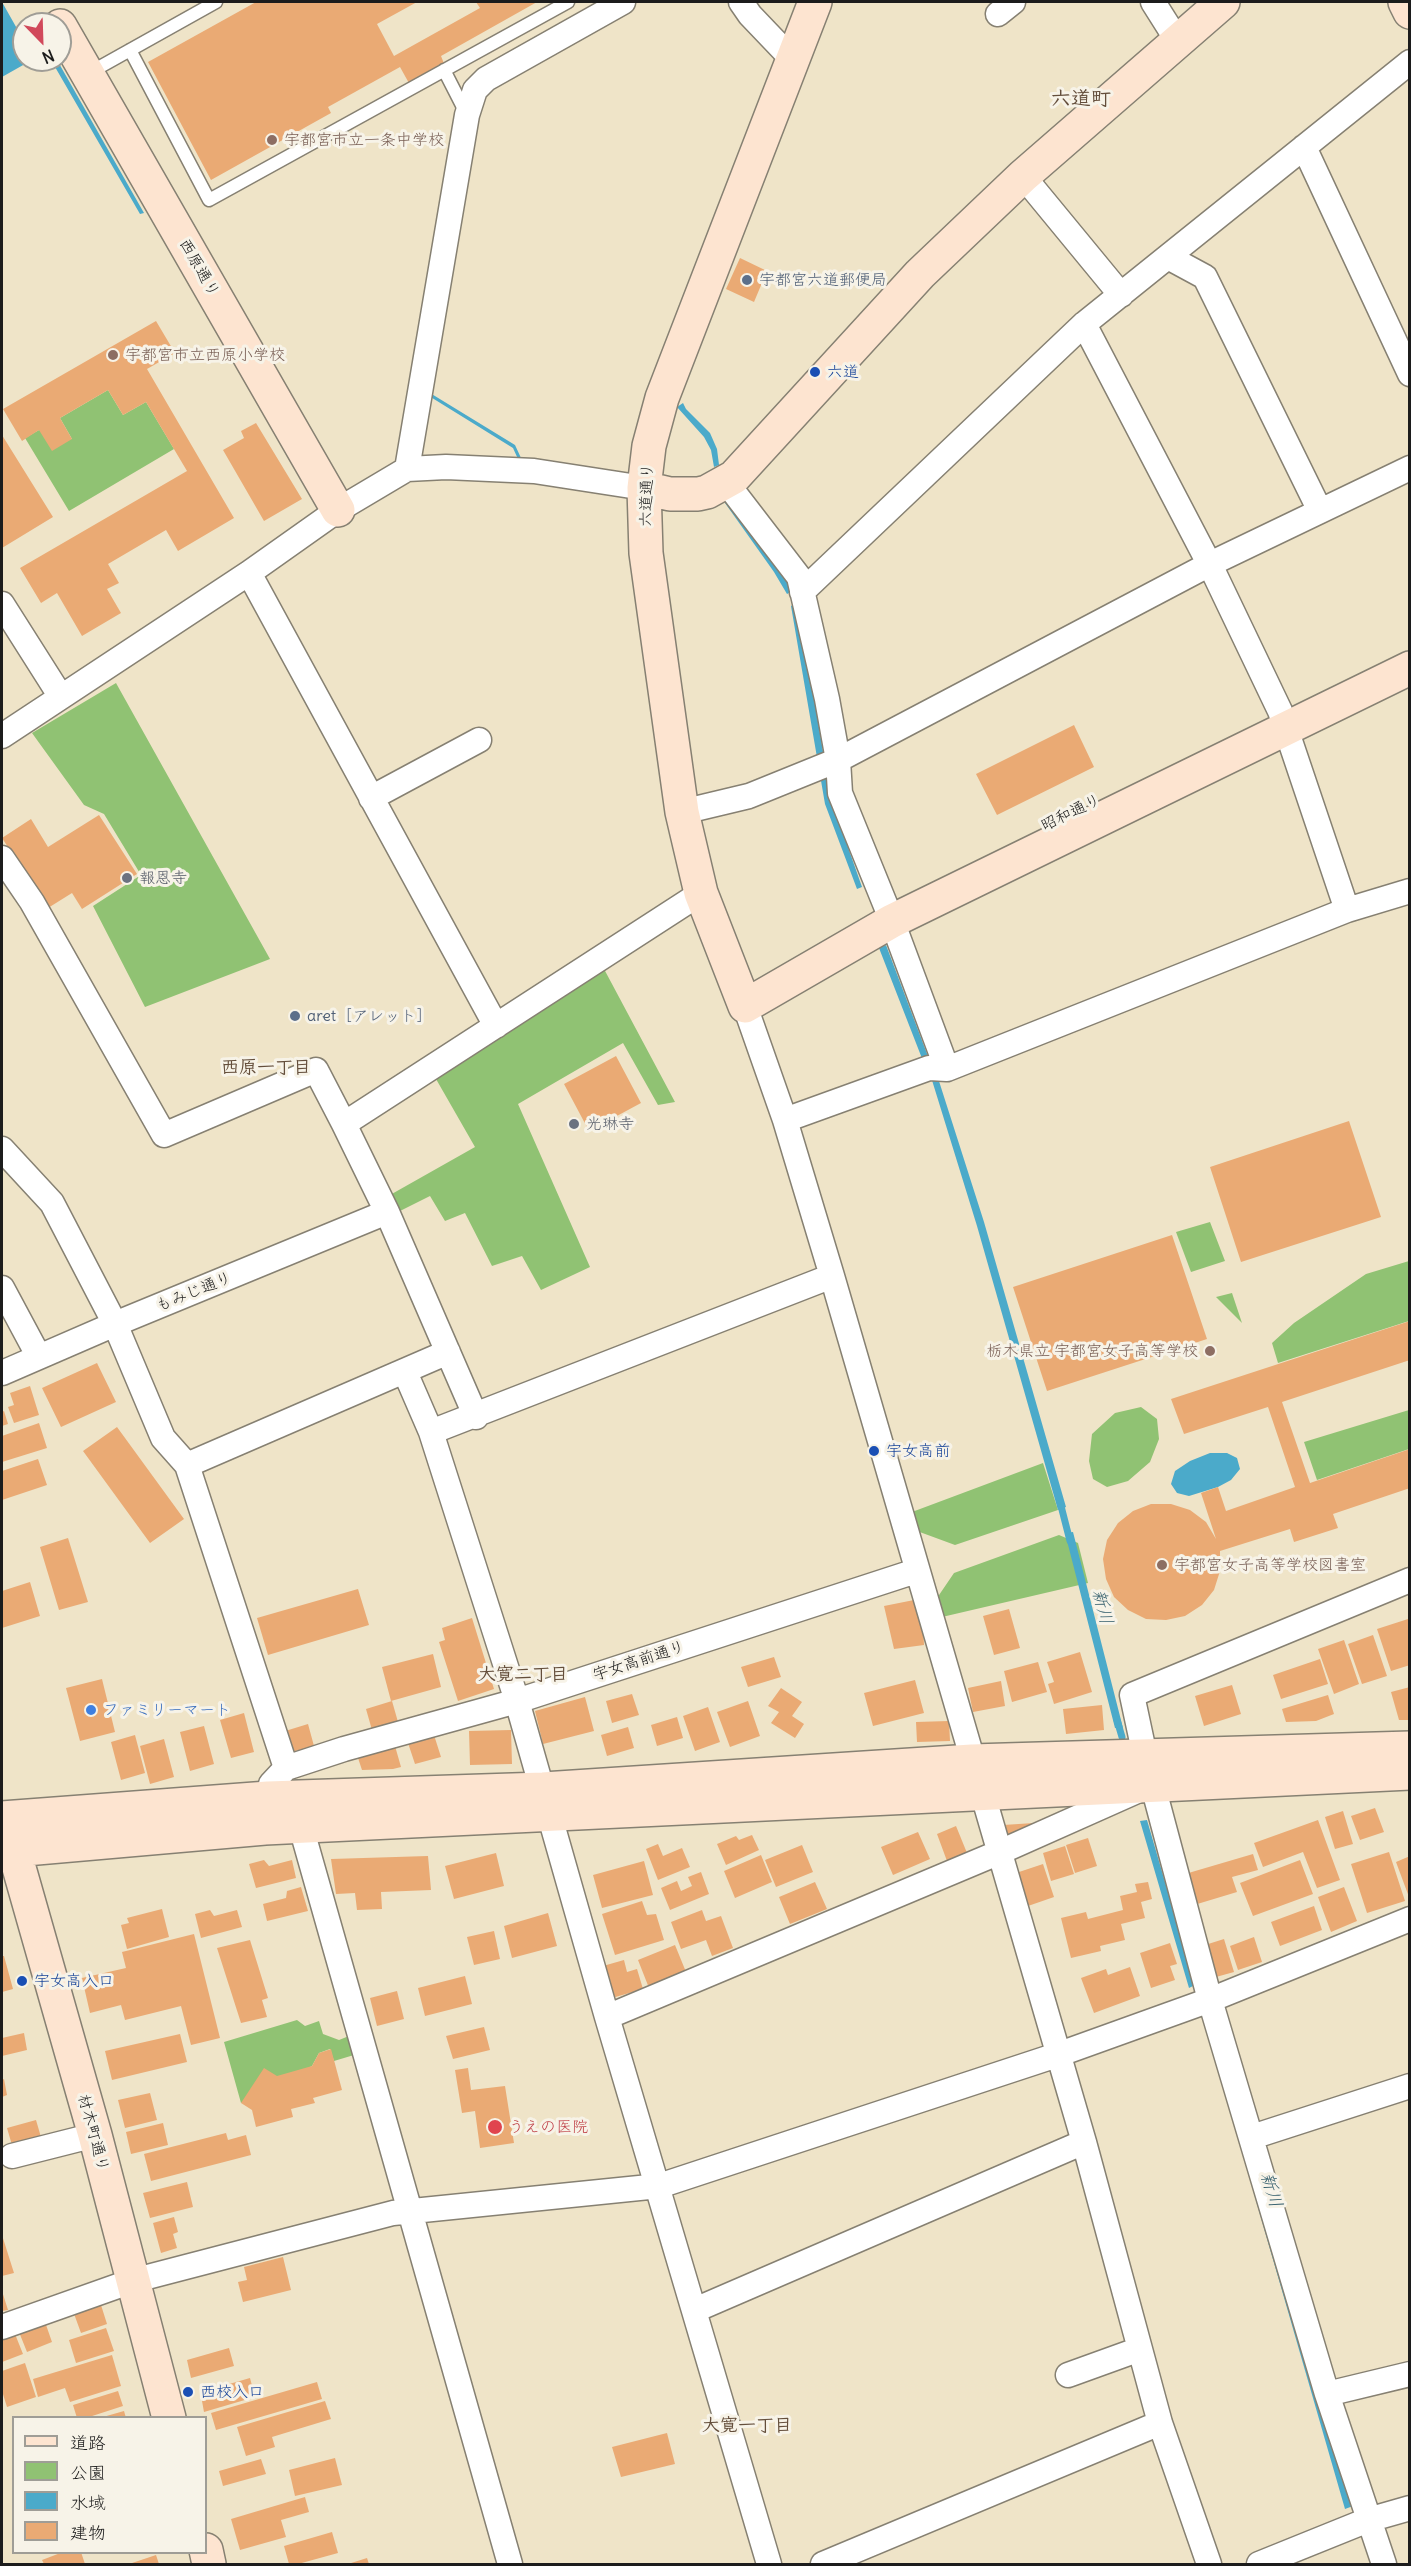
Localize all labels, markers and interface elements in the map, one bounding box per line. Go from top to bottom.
north arrow [12,12,72,72]
text: N [39,45,57,68]
district label: 六道町 [1051,87,1111,111]
place label: 宇都宮市立一条中学校 [284,130,444,150]
marker: 宇都宮市立一条中学校 [265,133,279,147]
street label: 西原通り [175,235,223,301]
place label: 宇都宮六道郵便局 [759,270,887,290]
marker: 宇都宮六道郵便局 [740,273,754,287]
place label: 宇都宮市立西原小学校 [125,345,285,365]
marker: 宇都宮市立西原小学校 [106,348,120,362]
place label: 六道 [827,362,859,382]
marker: 六道 [808,365,822,379]
street label: 六道通り [636,463,658,527]
street label: 昭和通り [1038,790,1104,836]
place label: 報恩寺 [139,868,187,888]
marker: 報恩寺 [120,871,134,885]
place label: aret［アレット］ [307,1006,432,1026]
marker: aret［アレット］ [288,1009,302,1023]
district label: 西原一丁目 [221,1057,311,1079]
place label: 光琳寺 [586,1114,634,1134]
marker: 光琳寺 [567,1117,581,1131]
street label: もみじ通り [153,1268,235,1316]
place label: 栃木県立 宇都宮女子高等学校 [986,1341,1198,1361]
marker: 栃木県立 宇都宮女子高等学校 [1203,1344,1217,1358]
place label: 宇女高前 [886,1441,950,1461]
marker: 宇女高前 [867,1444,881,1458]
place label: 宇都宮女子高等学校図書室 [1174,1555,1366,1575]
marker: 宇都宮女子高等学校図書室 [1155,1558,1169,1572]
water label: 新川 [1087,1587,1117,1627]
street label: 宇女高前通り [590,1637,688,1685]
district label: 大寛二丁目 [478,1664,568,1686]
place label: ファミリーマート [103,1700,231,1720]
marker: ファミリーマート [84,1703,98,1717]
place label: 宇女高入口 [34,1971,114,1991]
marker: 宇女高入口 [15,1974,29,1988]
street label: 材木町通り [73,2092,113,2174]
place label: うえの医院 [508,2117,588,2137]
marker: うえの医院 [486,2118,504,2136]
water label: 新川 [1255,2170,1287,2210]
place label: 西校入口 [200,2382,264,2402]
marker: 西校入口 [181,2385,195,2399]
district label: 大寛一丁目 [702,2415,792,2437]
legend [12,2416,207,2554]
text: 道路 [70,2431,106,2454]
text: 公園 [70,2461,106,2484]
text: 水域 [70,2491,106,2514]
text: 建物 [70,2521,106,2544]

